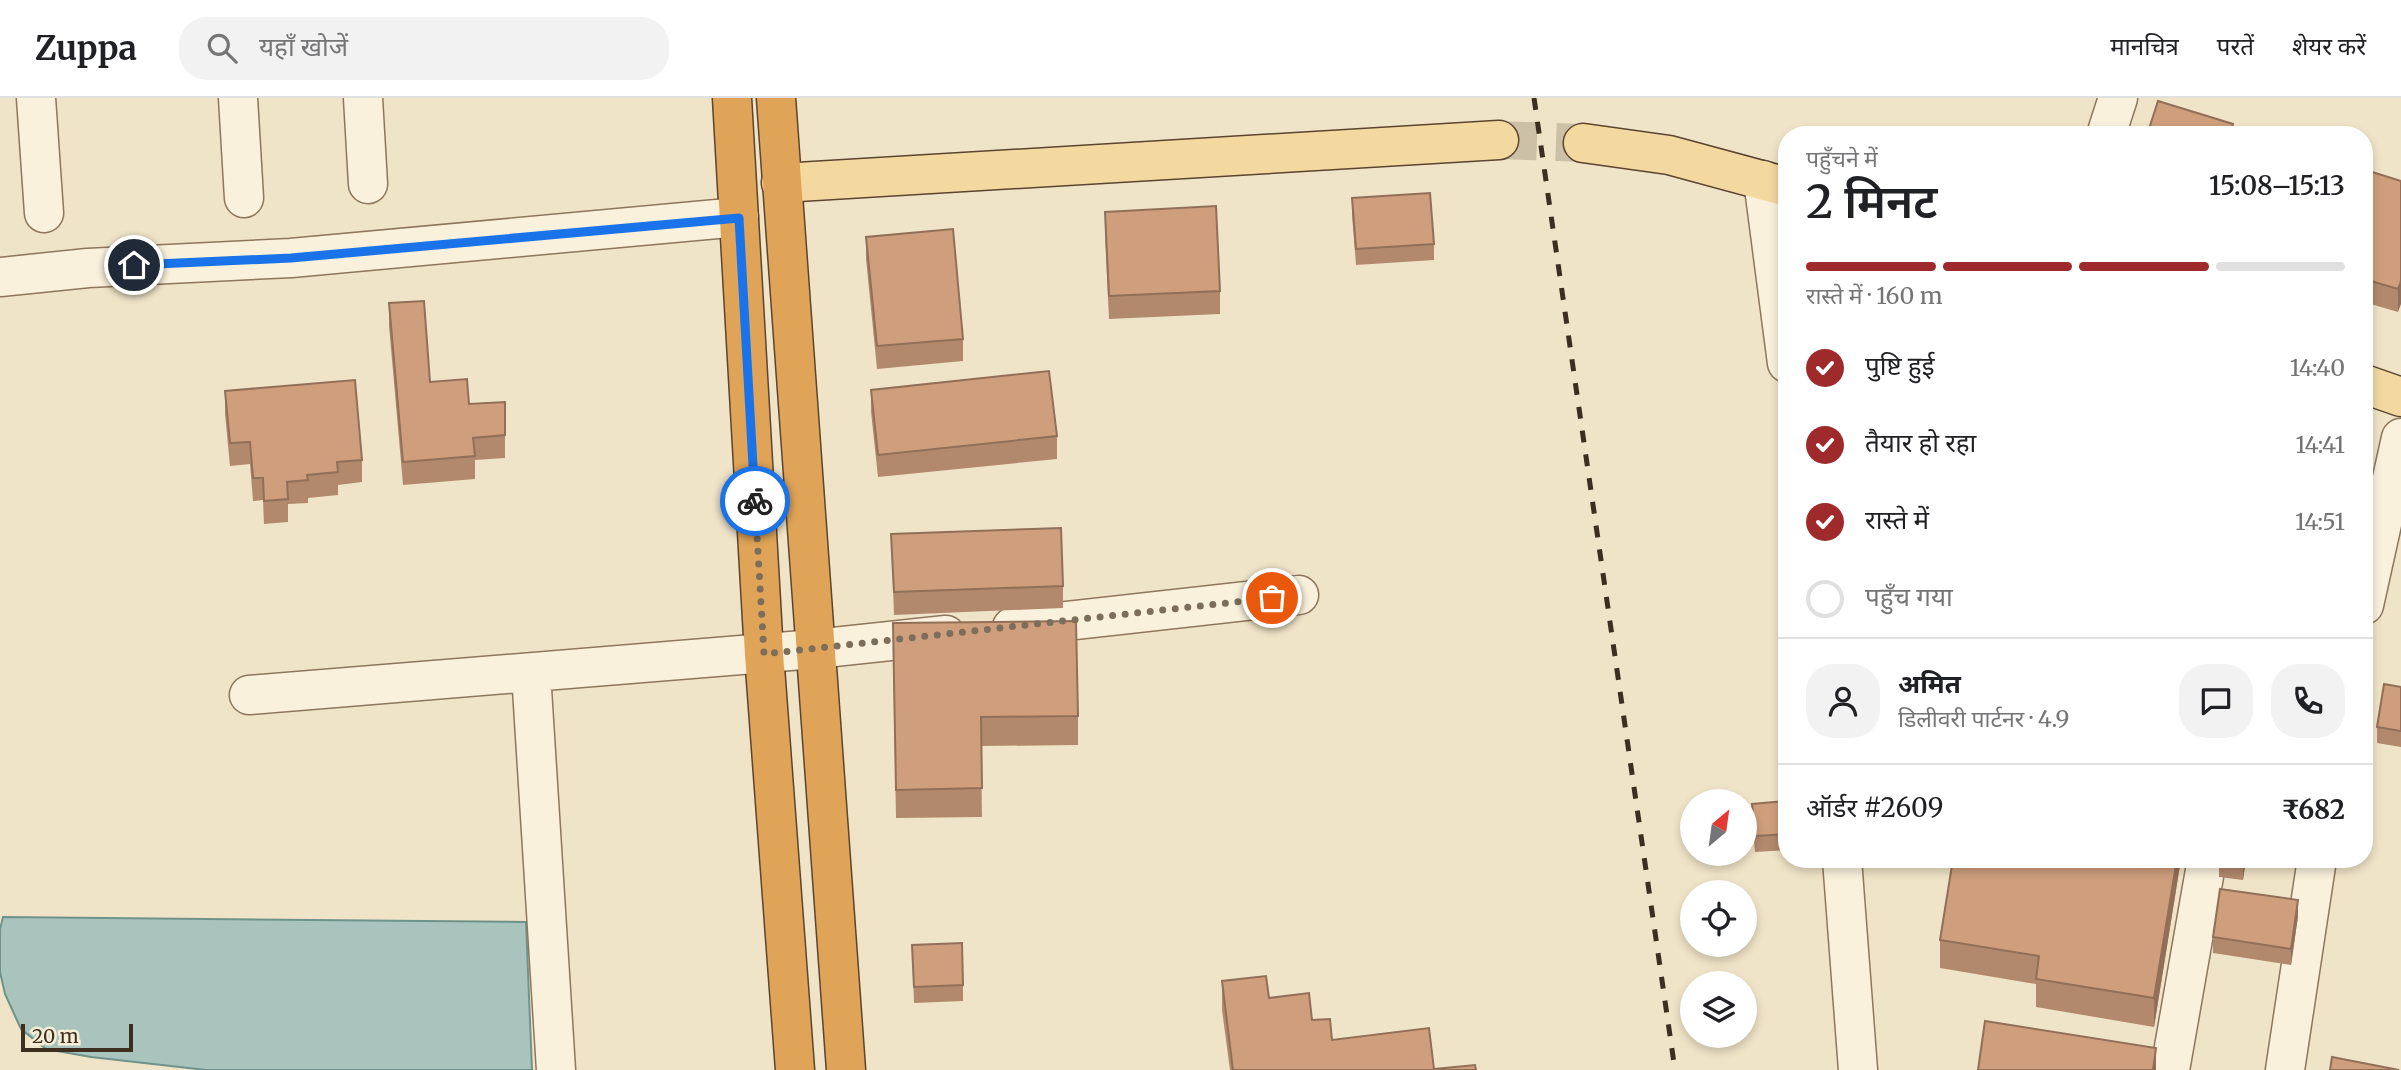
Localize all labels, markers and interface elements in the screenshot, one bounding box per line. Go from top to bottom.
search box [179,17,669,80]
text: Zuppa [35,28,137,69]
icon: search [203,29,241,67]
text: यहाँ खोजें [259,30,348,63]
text: मानचित्र [2110,31,2179,62]
text: परतें [2217,31,2254,62]
text: शेयर करें [2292,31,2366,62]
text: पहुँचने में [1806,144,1878,173]
text: 15:08–15:13 [2209,169,2345,202]
text: 2 मिनट [1806,173,1938,231]
pin [104,235,164,295]
icon: home [115,246,153,284]
text: रास्ते में · 160 m [1806,281,1943,310]
icon: check [1806,349,1844,387]
text: पुष्टि हुई [1865,349,1934,382]
text: 14:40 [2290,353,2345,382]
icon: check [1806,426,1844,464]
text: तैयार हो रहा [1865,426,1976,459]
text: 14:41 [2295,430,2345,459]
courier [720,466,790,536]
icon: bike [736,482,774,520]
icon: check [1806,503,1844,541]
text: रास्ते में [1865,503,1929,536]
text: 14:51 [2295,507,2345,536]
pin [1242,568,1302,628]
icon: bag [1253,579,1291,617]
text: पहुँच गया [1865,580,1953,613]
button: person [1806,664,1880,738]
button: chat [2179,664,2253,738]
button: phone [2271,664,2345,738]
text: अमित [1898,667,1961,700]
text: डिलीवरी पार्टनर · 4.9 [1898,704,2069,733]
north arrow [1680,789,1757,866]
map controls [1680,789,1757,1048]
text: ऑर्डर #2609 [1806,791,1944,824]
text: ₹682 [2281,793,2345,826]
button: locate [1680,880,1757,957]
button: layers [1680,971,1757,1048]
scale bar [21,1021,133,1053]
text: 20 m [32,1024,79,1048]

